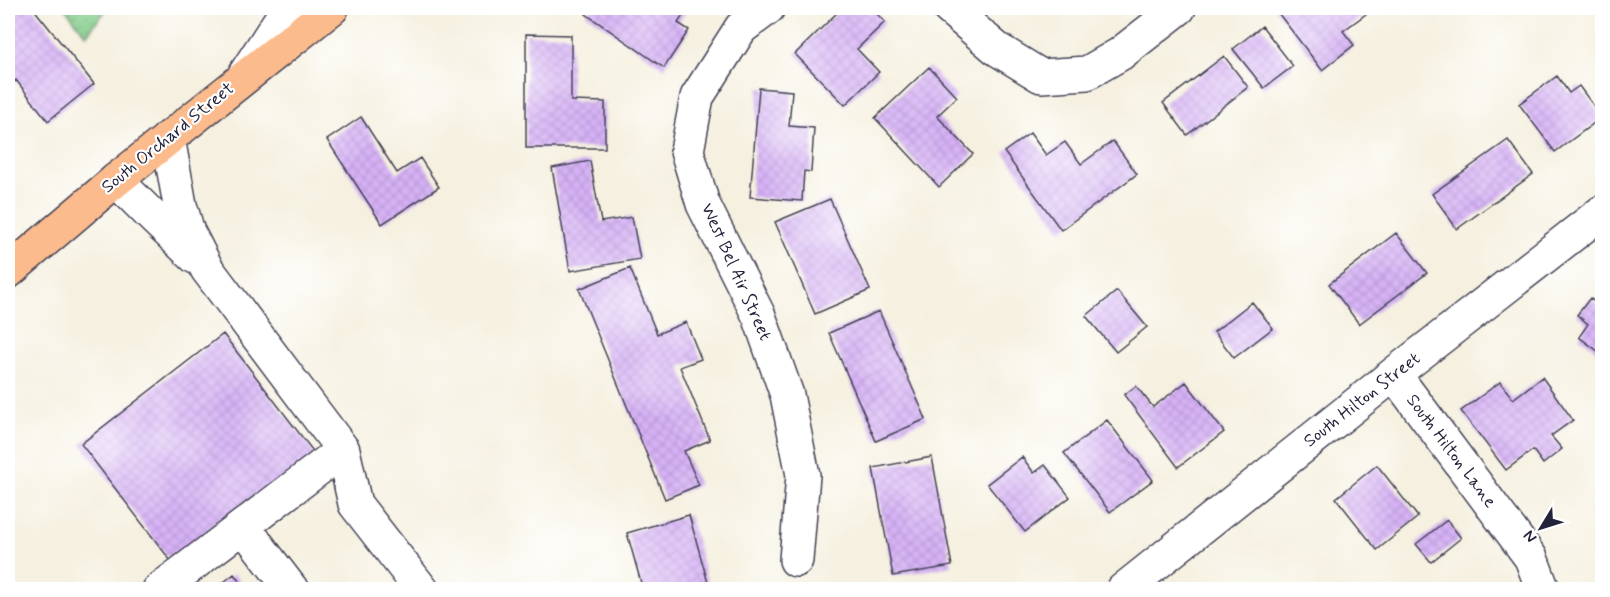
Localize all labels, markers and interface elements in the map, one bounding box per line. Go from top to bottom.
street label: South Orchard Street [97,77,239,199]
street label: West Bel Air Street [695,199,777,345]
street label: South Hilton Street [1299,347,1425,453]
street label: South Hilton Lane [1400,389,1502,513]
north arrow [1511,498,1571,558]
text: N [1519,526,1542,547]

